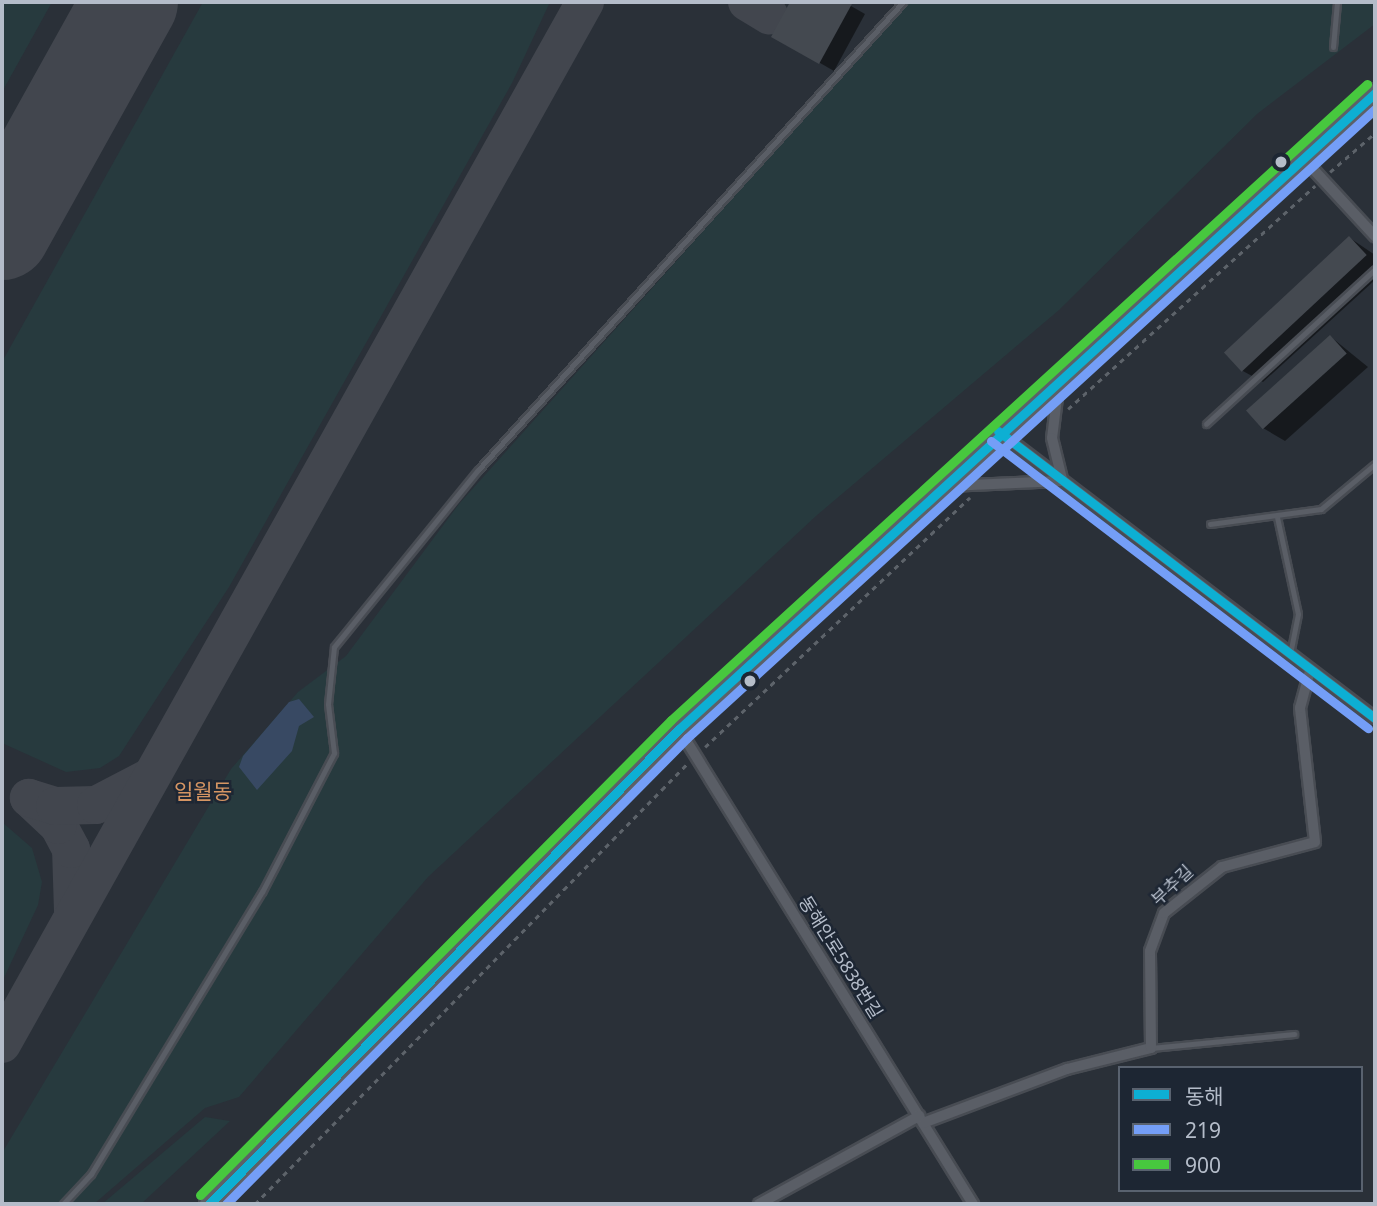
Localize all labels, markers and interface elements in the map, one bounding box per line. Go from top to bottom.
unlabelled marker [1274,155,1288,169]
unlabelled marker [743,674,757,688]
district label: 일월동 [174,778,232,804]
street label: 부추길 [1146,860,1198,910]
street label: 동해안로5838번길 [795,892,887,1022]
legend [1118,1066,1363,1192]
text: 동해 [1185,1082,1224,1110]
text: 219 [1185,1116,1221,1144]
text: 900 [1185,1151,1221,1179]

